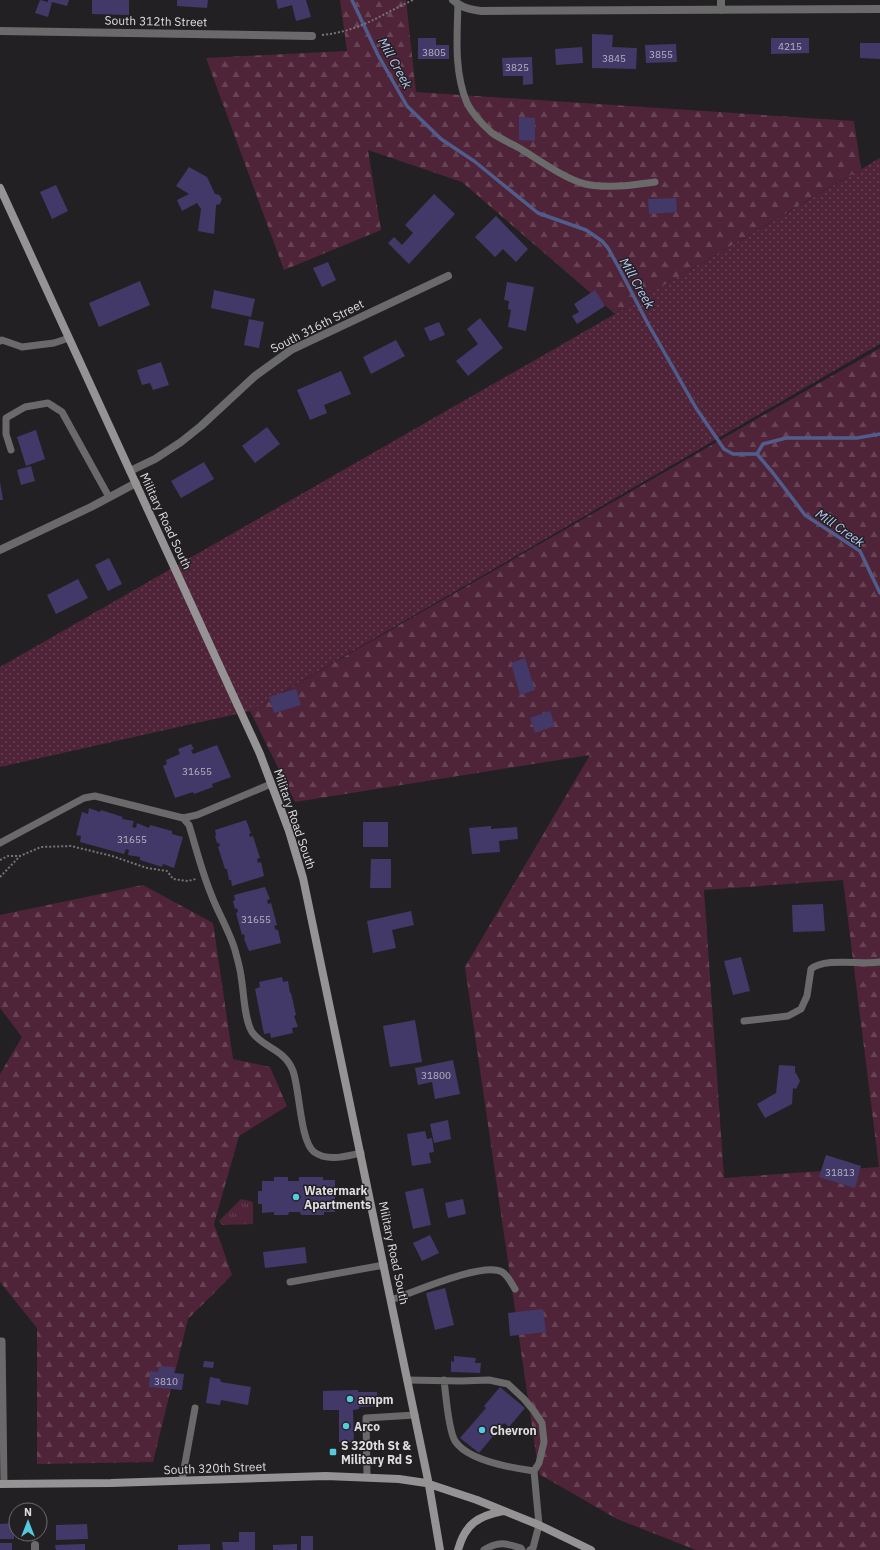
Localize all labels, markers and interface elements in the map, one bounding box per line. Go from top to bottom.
street label: South 312th Street [105,13,207,29]
water label: Mill Creek [374,34,416,92]
house number: 4215 [778,40,802,53]
house number: 3805 [422,46,446,59]
house number: 3855 [649,48,673,61]
house number: 3845 [602,52,626,65]
house number: 3825 [505,61,529,74]
water label: Mill Creek [616,255,658,312]
street label: South 316th Street [268,296,366,356]
street label: Military Road South [137,470,195,572]
water label: Mill Creek [812,505,868,551]
house number: 31655 [182,765,212,778]
street label: Military Road South [271,767,319,871]
house number: 31655 [117,833,147,846]
house number: 31655 [241,913,271,926]
house number: 31800 [421,1069,451,1082]
house number: 31813 [825,1166,855,1179]
place label: Watermark Apartments [304,1183,371,1212]
marker: Watermark Apartments [291,1192,301,1202]
street label: Military Road South [376,1200,412,1306]
house number: 3810 [154,1375,178,1388]
place label: ampm [358,1392,394,1407]
marker: ampm [345,1394,355,1404]
place label: Arco [354,1419,380,1434]
marker: Arco [341,1421,351,1431]
place label: Chevron [490,1423,537,1438]
marker: Chevron [477,1425,487,1435]
place label: S 320th St & Military Rd S [341,1438,412,1467]
marker: S 320th St & Military Rd S [328,1447,338,1457]
street label: South 320th Street [163,1459,267,1477]
north arrow [8,1502,48,1542]
text: N [24,1505,32,1519]

